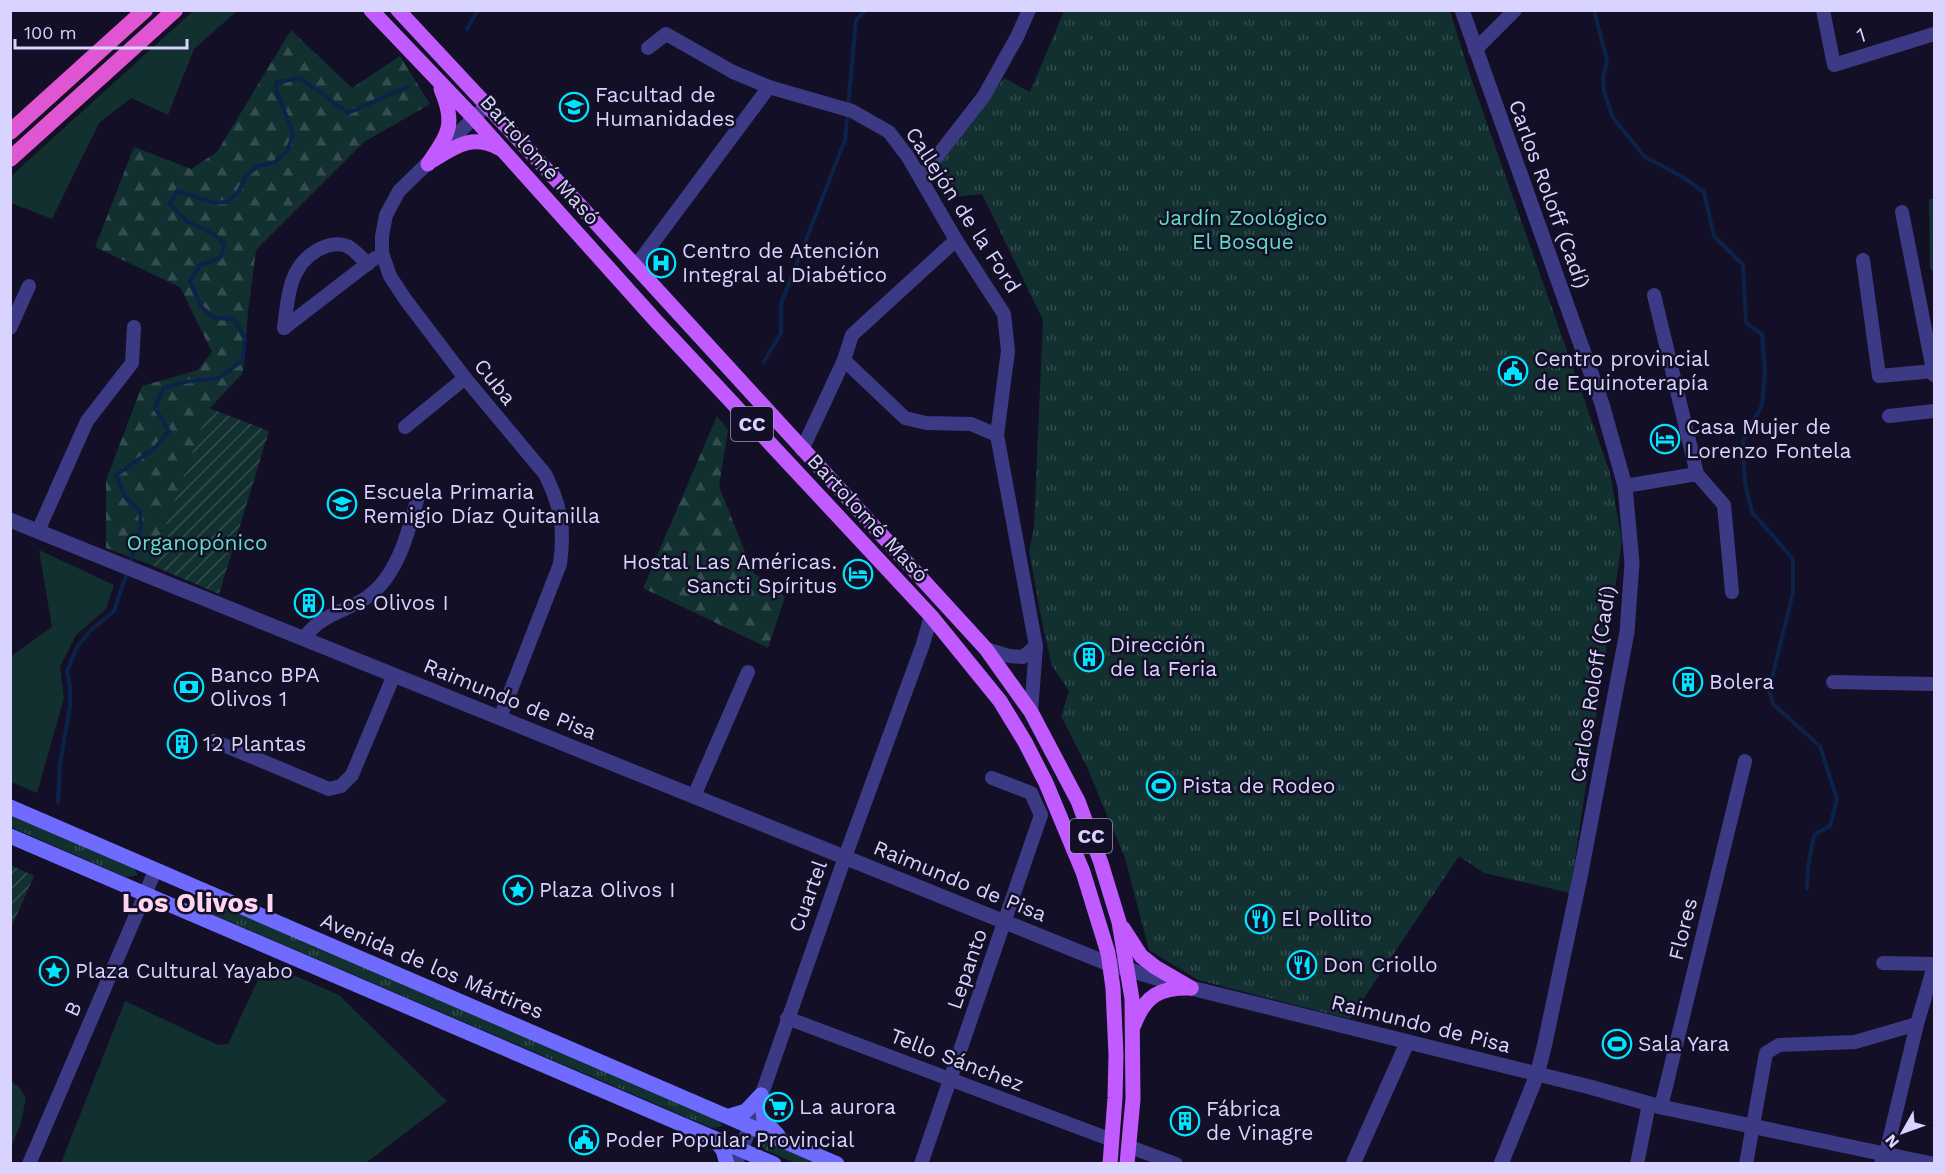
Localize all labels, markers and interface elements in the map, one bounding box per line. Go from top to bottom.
scale bar [15,12,188,50]
street label: 1 [1853,21,1868,48]
text: 100 m [24,22,77,43]
place label: Facultad de Humanidades [595,82,735,131]
street label: Bartolomé Masó [475,89,605,230]
school or university icon: Facultad de Humanidades [558,91,590,123]
street label: Carlos Roloff (Cadí) [1504,96,1595,292]
street label: Callejón de la Ford [900,122,1026,297]
park label: Jardín Zoológico El Bosque [1159,205,1327,254]
place label: Centro de Atención Integral al Diabético [682,238,887,287]
hospital icon: Centro de Atención Integral al Diabético [645,247,677,279]
place label: Centro provincial de Equinoterapía [1534,346,1710,395]
street label: Cuba [469,353,522,410]
public building icon: Centro provincial de Equinoterapía [1497,355,1529,387]
road number: CC [731,407,773,441]
place label: Casa Mujer de Lorenzo Fontela [1686,414,1851,463]
hotel icon: Casa Mujer de Lorenzo Fontela [1649,423,1681,455]
street label: Bartolomé Masó [802,448,934,587]
place label: Escuela Primaria Remigio Díaz Quitanilla [363,479,600,528]
school or university icon: Escuela Primaria Remigio Díaz Quitanilla [326,488,358,520]
park label: Organopónico [126,530,268,555]
place label: Hostal Las Américas. Sancti Spíritus [622,549,837,598]
hotel icon: Hostal Las Américas. Sancti Spíritus [842,558,874,590]
street label: Carlos Roloff (Cadí) [1565,584,1620,784]
building icon: Los Olivos I [293,587,325,619]
place label: Los Olivos I [330,590,449,615]
place label: Dirección de la Feria [1110,632,1217,681]
building icon: Dirección de la Feria [1073,641,1105,673]
street label: Raimundo de Pisa [420,652,600,745]
place label: Banco BPA Olivos 1 [210,662,320,711]
building icon: Bolera [1672,666,1704,698]
place label: Bolera [1709,669,1774,694]
bank icon: Banco BPA Olivos 1 [173,671,205,703]
building icon: 12 Plantas [166,728,198,760]
place label: 12 Plantas [203,731,306,756]
sports icon: Pista de Rodeo [1145,770,1177,802]
place label: Pista de Rodeo [1182,773,1335,798]
road number: CC [1070,819,1112,853]
street label: Raimundo de Pisa [870,834,1050,927]
street label: Cuartel [783,856,832,935]
place icon: Plaza Olivos I [502,874,534,906]
place label: Plaza Olivos I [539,877,676,902]
district label: Los Olivos I [122,887,274,919]
street label: Flores [1663,895,1702,963]
restaurant icon: El Pollito [1244,903,1276,935]
place label: El Pollito [1281,906,1372,931]
street label: Avenida de los Mártires [317,907,547,1024]
street label: Lepanto [941,925,992,1012]
restaurant icon: Don Criollo [1286,949,1318,981]
place label: Don Criollo [1323,952,1438,977]
place icon: Plaza Cultural Yayabo [38,955,70,987]
place label: Plaza Cultural Yayabo [75,958,293,983]
street label: Raimundo de Pisa [1329,989,1514,1058]
street label: B [58,998,87,1020]
street label: Tello Sánchez [887,1023,1028,1097]
sports icon: Sala Yara [1601,1028,1633,1060]
place label: Sala Yara [1638,1031,1730,1056]
supermarket icon: La aurora [762,1091,794,1123]
place label: La aurora [799,1094,896,1119]
place label: Fábrica de Vinagre [1206,1096,1313,1145]
north arrow [1873,1102,1933,1162]
building icon: Fábrica de Vinagre [1169,1105,1201,1137]
public building icon: Poder Popular Provincial [568,1124,600,1156]
place label: Poder Popular Provincial [605,1127,855,1152]
text: N [1881,1131,1903,1152]

